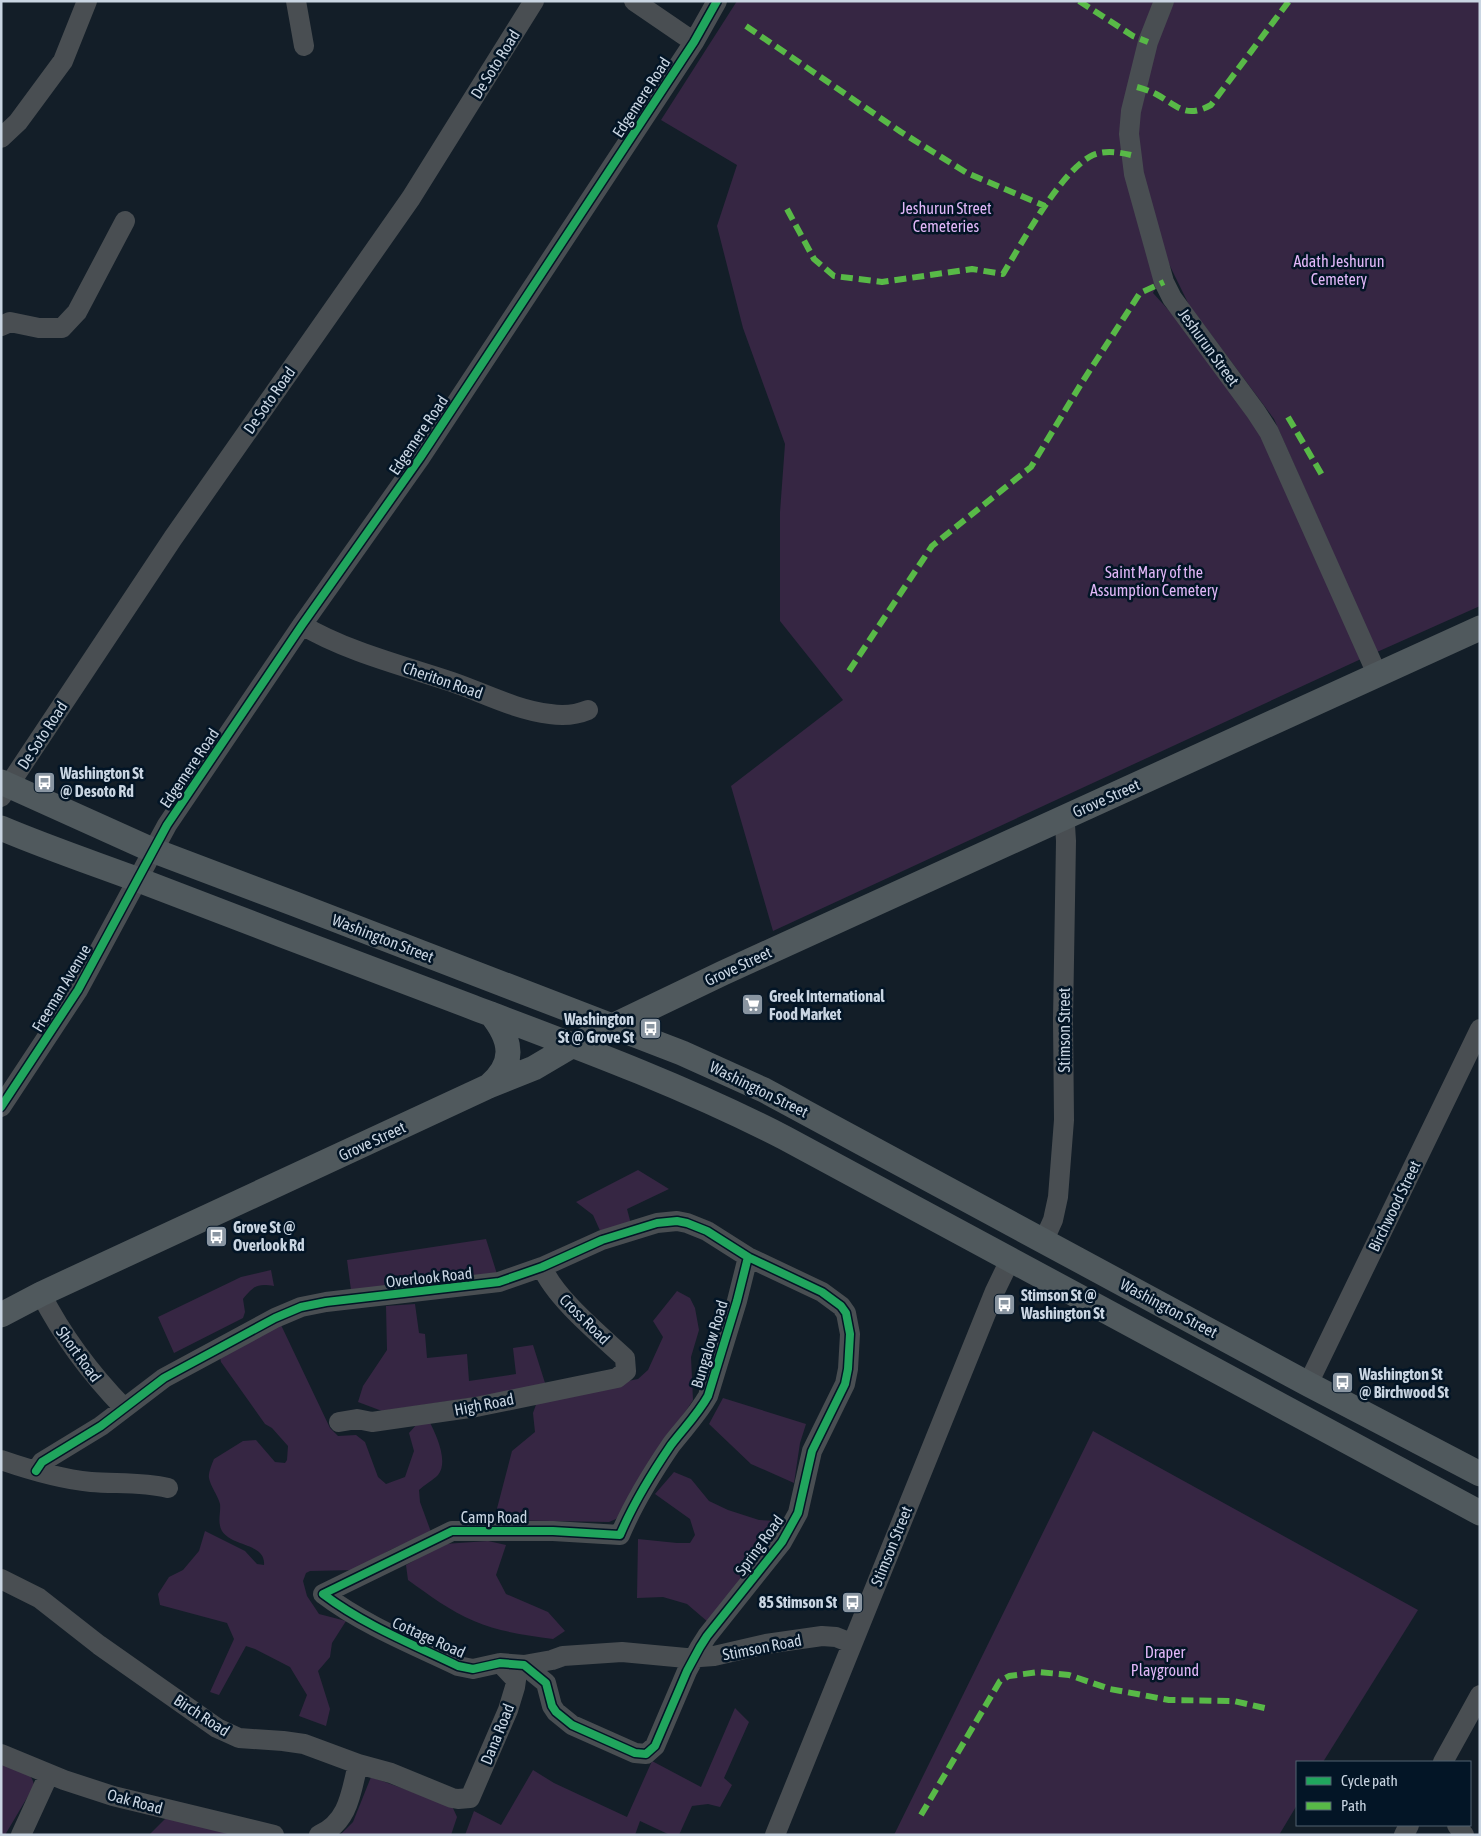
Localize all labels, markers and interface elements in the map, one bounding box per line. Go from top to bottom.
street label: De Soto Road [467,26,523,102]
street label: Edgemere Road [608,54,674,141]
park label: Jeshurun Street Cemeteries [900,199,992,235]
park label: Adath Jeshurun Cemetery [1293,252,1385,289]
street label: Jeshurun Street [1175,305,1243,389]
street label: De Soto Road [239,363,299,437]
street label: Edgemere Road [385,392,452,479]
park label: Saint Mary of the Assumption Cemetery [1090,563,1218,600]
street label: Cheriton Road [401,658,485,702]
street label: De Soto Road [13,698,71,772]
street label: Edgemere Road [156,725,223,812]
place label: Washington St @ Desoto Rd [59,764,144,800]
bus stop icon: Washington St @ Desoto Rd [32,770,56,794]
street label: Grove Street [1070,775,1143,821]
street label: Washington Street [329,910,437,967]
street label: Freeman Avenue [28,941,94,1035]
street label: Grove Street [702,943,775,989]
place label: Greek International Food Market [769,987,885,1023]
street label: Stimson Street [1055,987,1073,1072]
supermarket icon: Greek International Food Market [741,993,765,1017]
place label: Washington St @ Grove St [558,1010,634,1046]
bus stop icon: Washington St @ Grove St [638,1016,662,1040]
street label: Washington Street [706,1057,812,1122]
street label: Grove Street [336,1118,409,1164]
street label: Birchwood Street [1364,1157,1424,1254]
place label: Grove St @ Overlook Rd [233,1218,305,1254]
bus stop icon: Grove St @ Overlook Rd [205,1224,229,1248]
street label: Overlook Road [385,1264,473,1290]
street label: Washington Street [1117,1275,1221,1342]
place label: Stimson St @ Washington St [1020,1286,1105,1322]
street label: Cross Road [556,1290,614,1348]
bus stop icon: Stimson St @ Washington St [993,1292,1017,1316]
street label: Bungalow Road [687,1298,732,1390]
street label: Short Road [53,1323,105,1385]
place label: Washington St @ Birchwood St [1358,1365,1449,1401]
bus stop icon: Washington St @ Birchwood St [1331,1371,1355,1395]
street label: High Road [453,1389,516,1420]
street label: Stimson Street [867,1503,915,1589]
street label: Camp Road [461,1508,527,1527]
street label: Spring Road [731,1511,788,1579]
bus stop icon: 85 Stimson St [841,1590,865,1614]
place label: 85 Stimson St [759,1593,837,1611]
street label: Cottage Road [389,1613,468,1662]
street label: Stimson Road [721,1631,803,1663]
park label: Draper Playground [1131,1643,1199,1680]
street label: Birch Road [171,1690,233,1740]
street label: Dana Road [477,1701,517,1767]
legend [1296,1761,1471,1826]
text: Cycle path [1341,1772,1398,1789]
street label: Oak Road [105,1785,165,1817]
text: Path [1341,1797,1367,1814]

